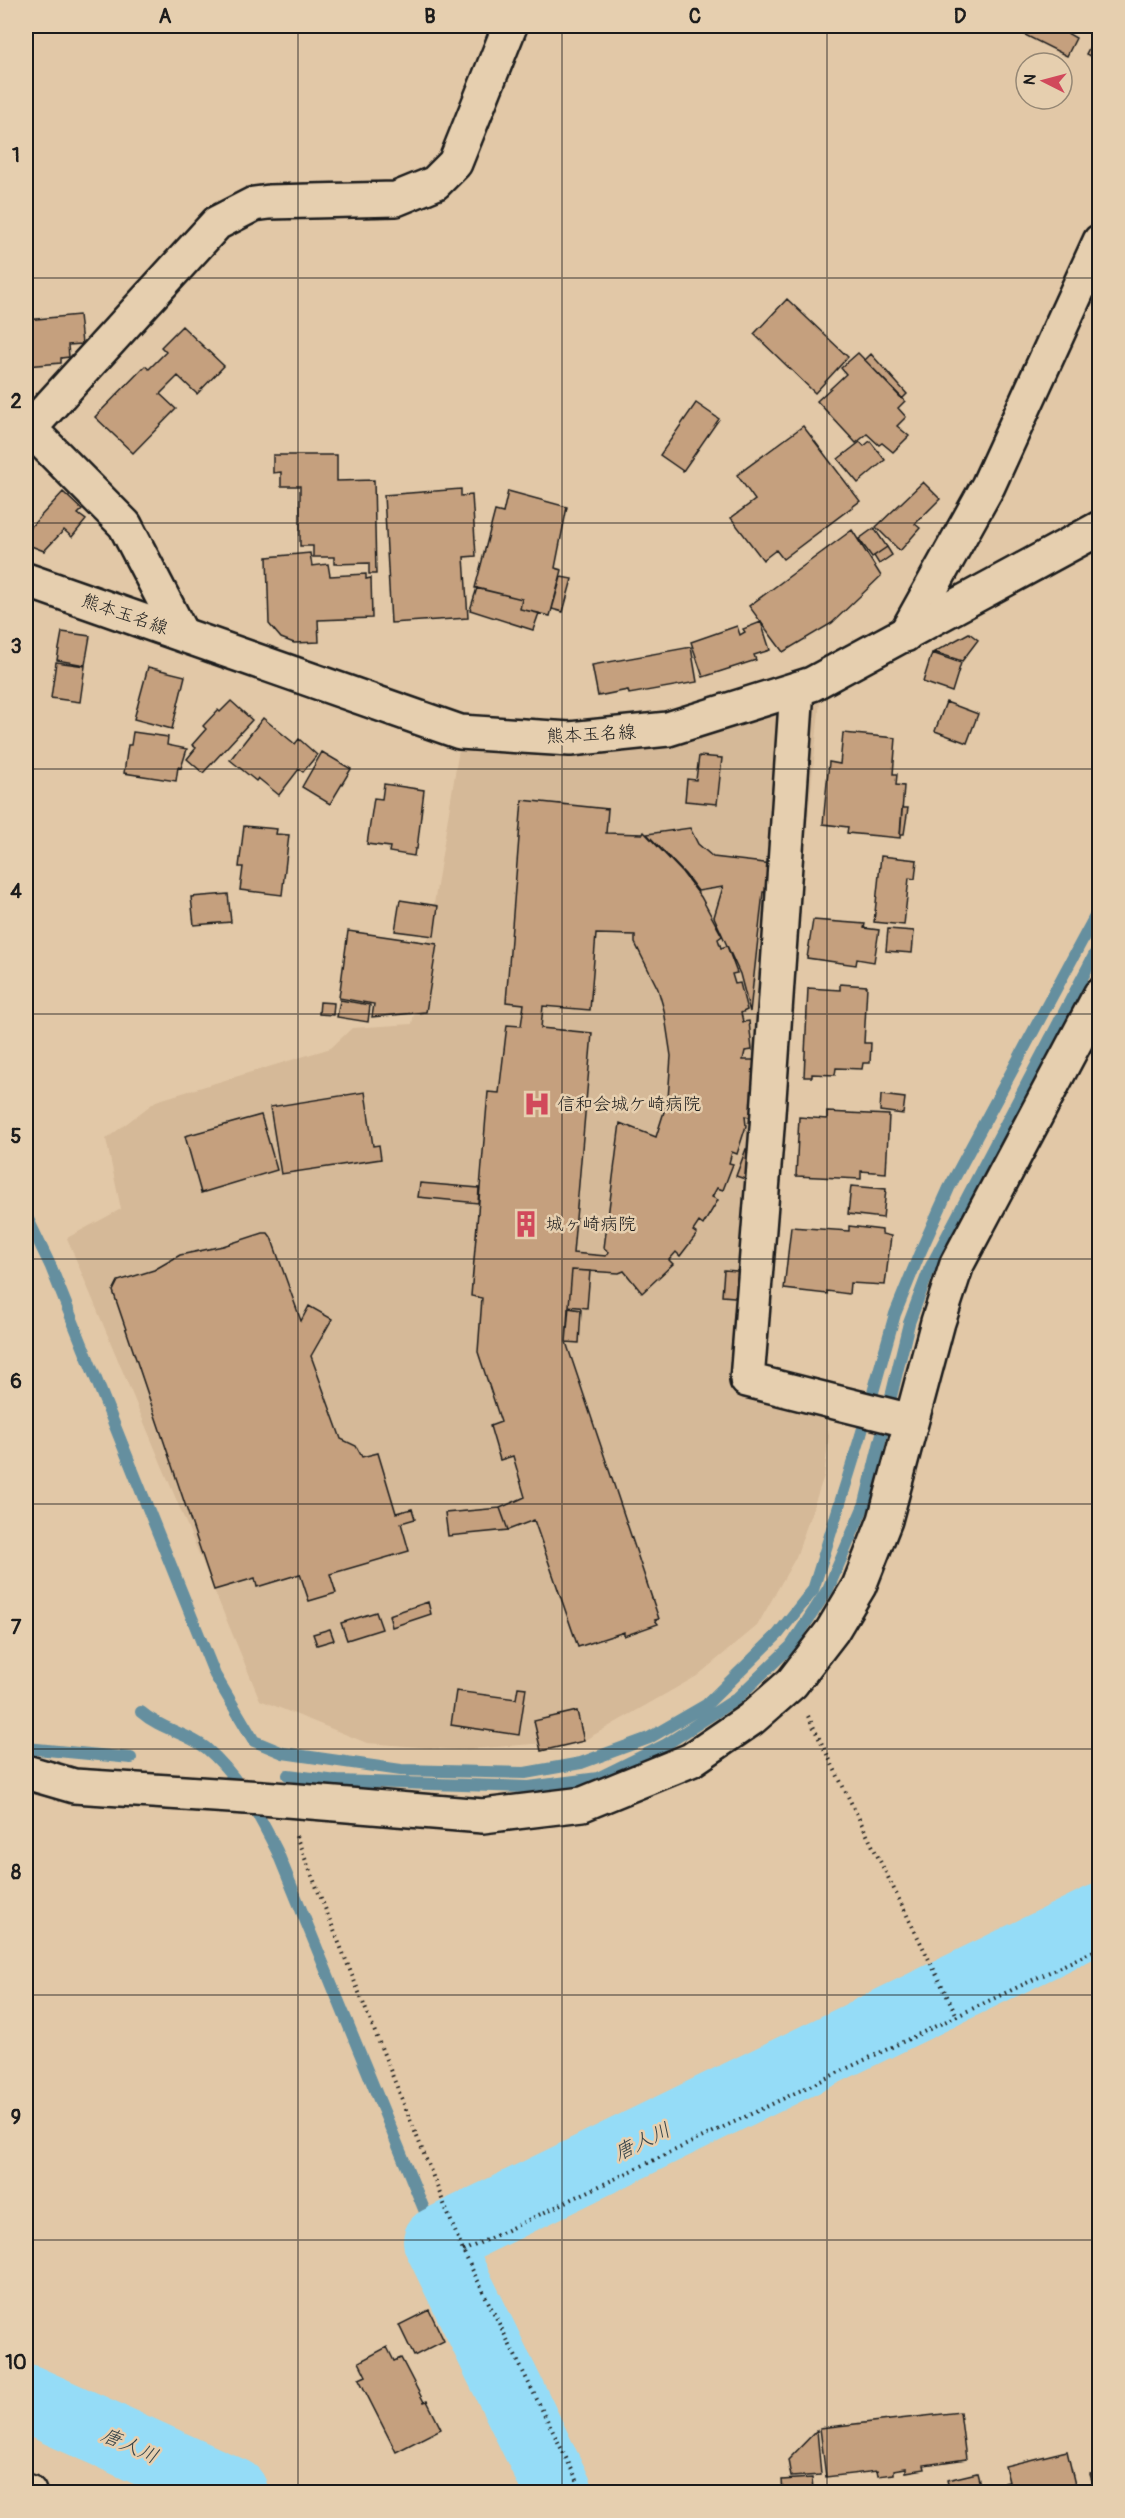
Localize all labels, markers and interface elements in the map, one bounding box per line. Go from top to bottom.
text: A [159,4,172,29]
text: B [424,4,436,29]
text: C [689,4,701,29]
text: D [954,4,967,29]
north arrow [1014,51,1074,111]
text: N [1020,73,1041,86]
text: 1 [12,143,20,168]
text: 2 [10,389,22,414]
street label: 熊本玉名線 [79,589,171,640]
text: 3 [10,634,22,659]
street label: 熊本玉名線 [545,721,637,748]
text: 4 [10,879,22,904]
hospital icon: 信和会城ケ崎病院 [522,1089,552,1119]
place label: 信和会城ケ崎病院 [557,1093,701,1116]
text: 5 [11,1124,22,1149]
building icon: 城ヶ崎病院 [511,1209,541,1239]
place label: 城ヶ崎病院 [546,1213,636,1236]
text: 6 [10,1369,22,1394]
text: 7 [11,1615,22,1640]
text: 8 [11,1860,21,1885]
text: 9 [11,2105,21,2130]
water label: 唐人川 [610,2117,675,2166]
text: 10 [5,2350,27,2375]
water label: 唐人川 [97,2422,162,2469]

